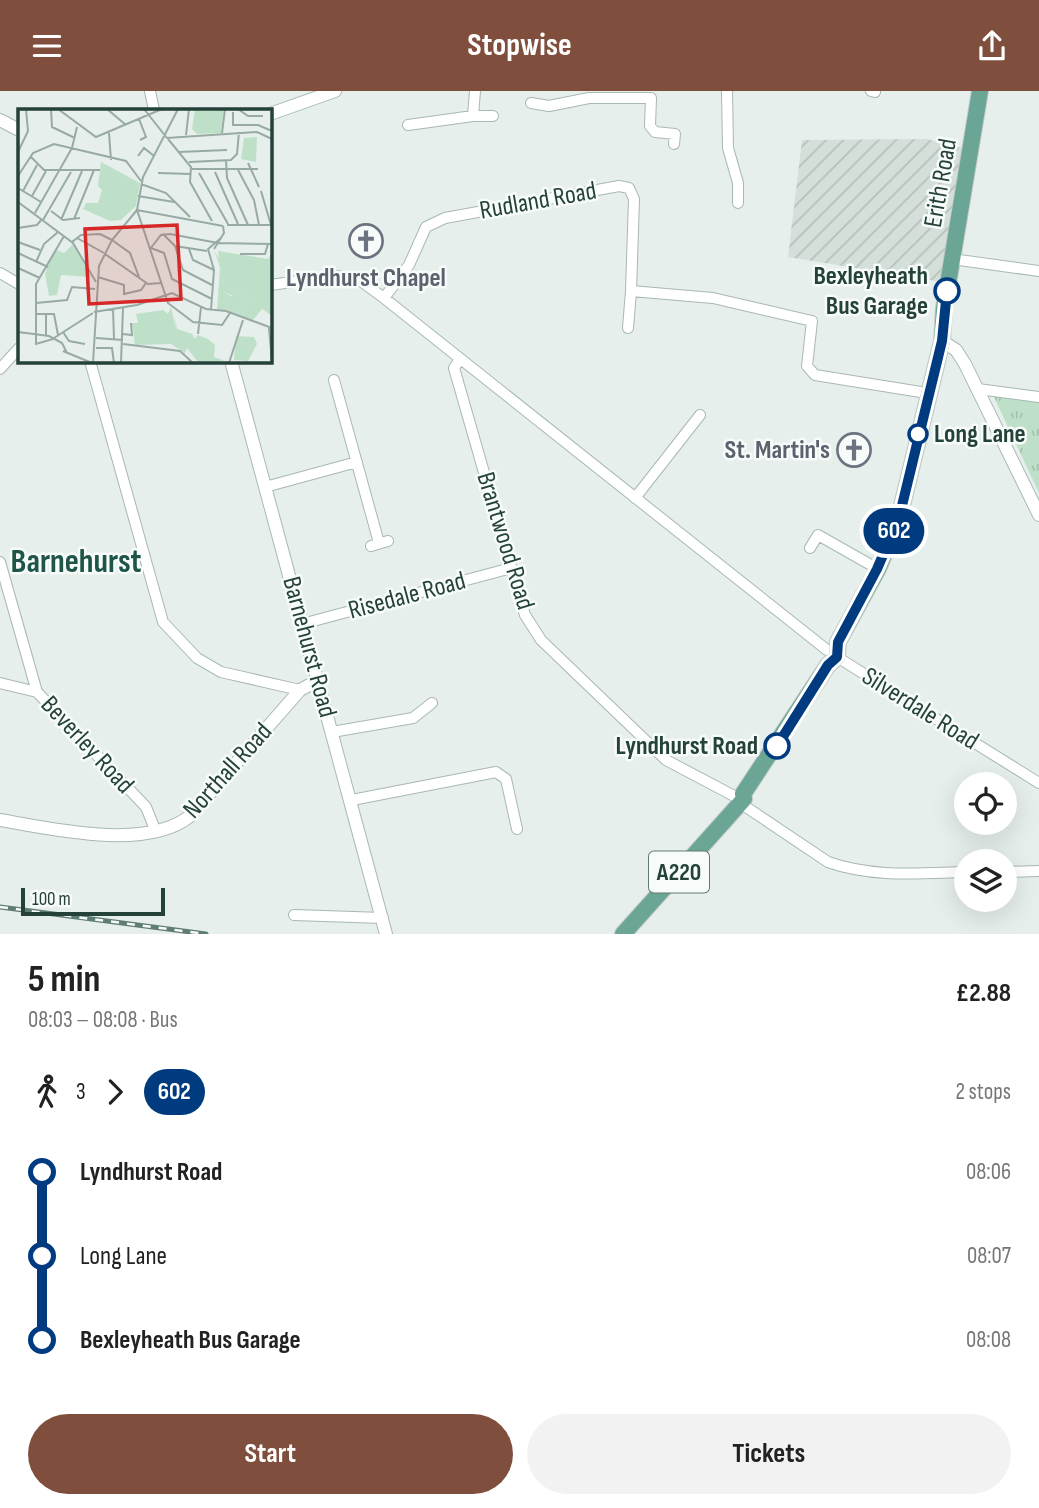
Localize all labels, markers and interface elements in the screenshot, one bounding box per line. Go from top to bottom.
text: Stopwise [467,26,572,65]
icon: menu [28,27,66,65]
icon: share [973,27,1011,65]
inset map [18,109,271,362]
street label: Erith Road [918,136,964,230]
street label: Rudland Road [477,175,599,227]
church icon: Lyndhurst Chapel [347,222,385,260]
place label: Bexleyheath Bus Garage [813,261,928,322]
place label: Lyndhurst Chapel [286,263,446,294]
marker: Bexleyheath Bus Garage [934,278,960,304]
place label: Long Lane [934,419,1026,450]
marker: Long Lane [908,424,928,444]
church icon: St. Martin's [835,431,873,469]
place label: St. Martin's [724,435,830,466]
street label: Brantwood Road [469,468,541,614]
line badge: 602 [854,508,934,554]
text: 602 [877,516,911,545]
district label: Barnehurst [11,542,142,582]
street label: Risedale Road [345,565,469,627]
street label: Barnehurst Road [275,573,343,721]
street label: Silverdale Road [856,661,984,757]
street label: Beverley Road [34,690,140,800]
street label: Northall Road [177,717,279,825]
place label: Lyndhurst Road [616,731,758,762]
marker: Lyndhurst Road [764,733,790,759]
map controls [954,772,1017,912]
button: locate [954,772,1017,835]
button: layers [954,849,1017,912]
road number: A220 [649,851,709,893]
scale bar [21,885,164,917]
text: 100 m [32,888,71,911]
text: 5 min [28,957,100,1002]
text: £2.88 [956,978,1011,1009]
text: 08:03 – 08:08 · Bus [28,1006,178,1034]
icon: walk [28,1073,66,1111]
icon: forward [96,1073,134,1111]
text: 602 [158,1077,191,1106]
text: 3 [76,1078,86,1106]
text: 2 stops [955,1078,1011,1106]
text: Lyndhurst Road [80,1157,222,1188]
text: 08:06 [966,1158,1011,1186]
text: Long Lane [80,1241,167,1272]
text: 08:07 [967,1242,1011,1270]
text: Bexleyheath Bus Garage [80,1325,301,1356]
text: 08:08 [966,1326,1011,1354]
button: Start [28,1414,513,1494]
button: Tickets [527,1414,1011,1494]

